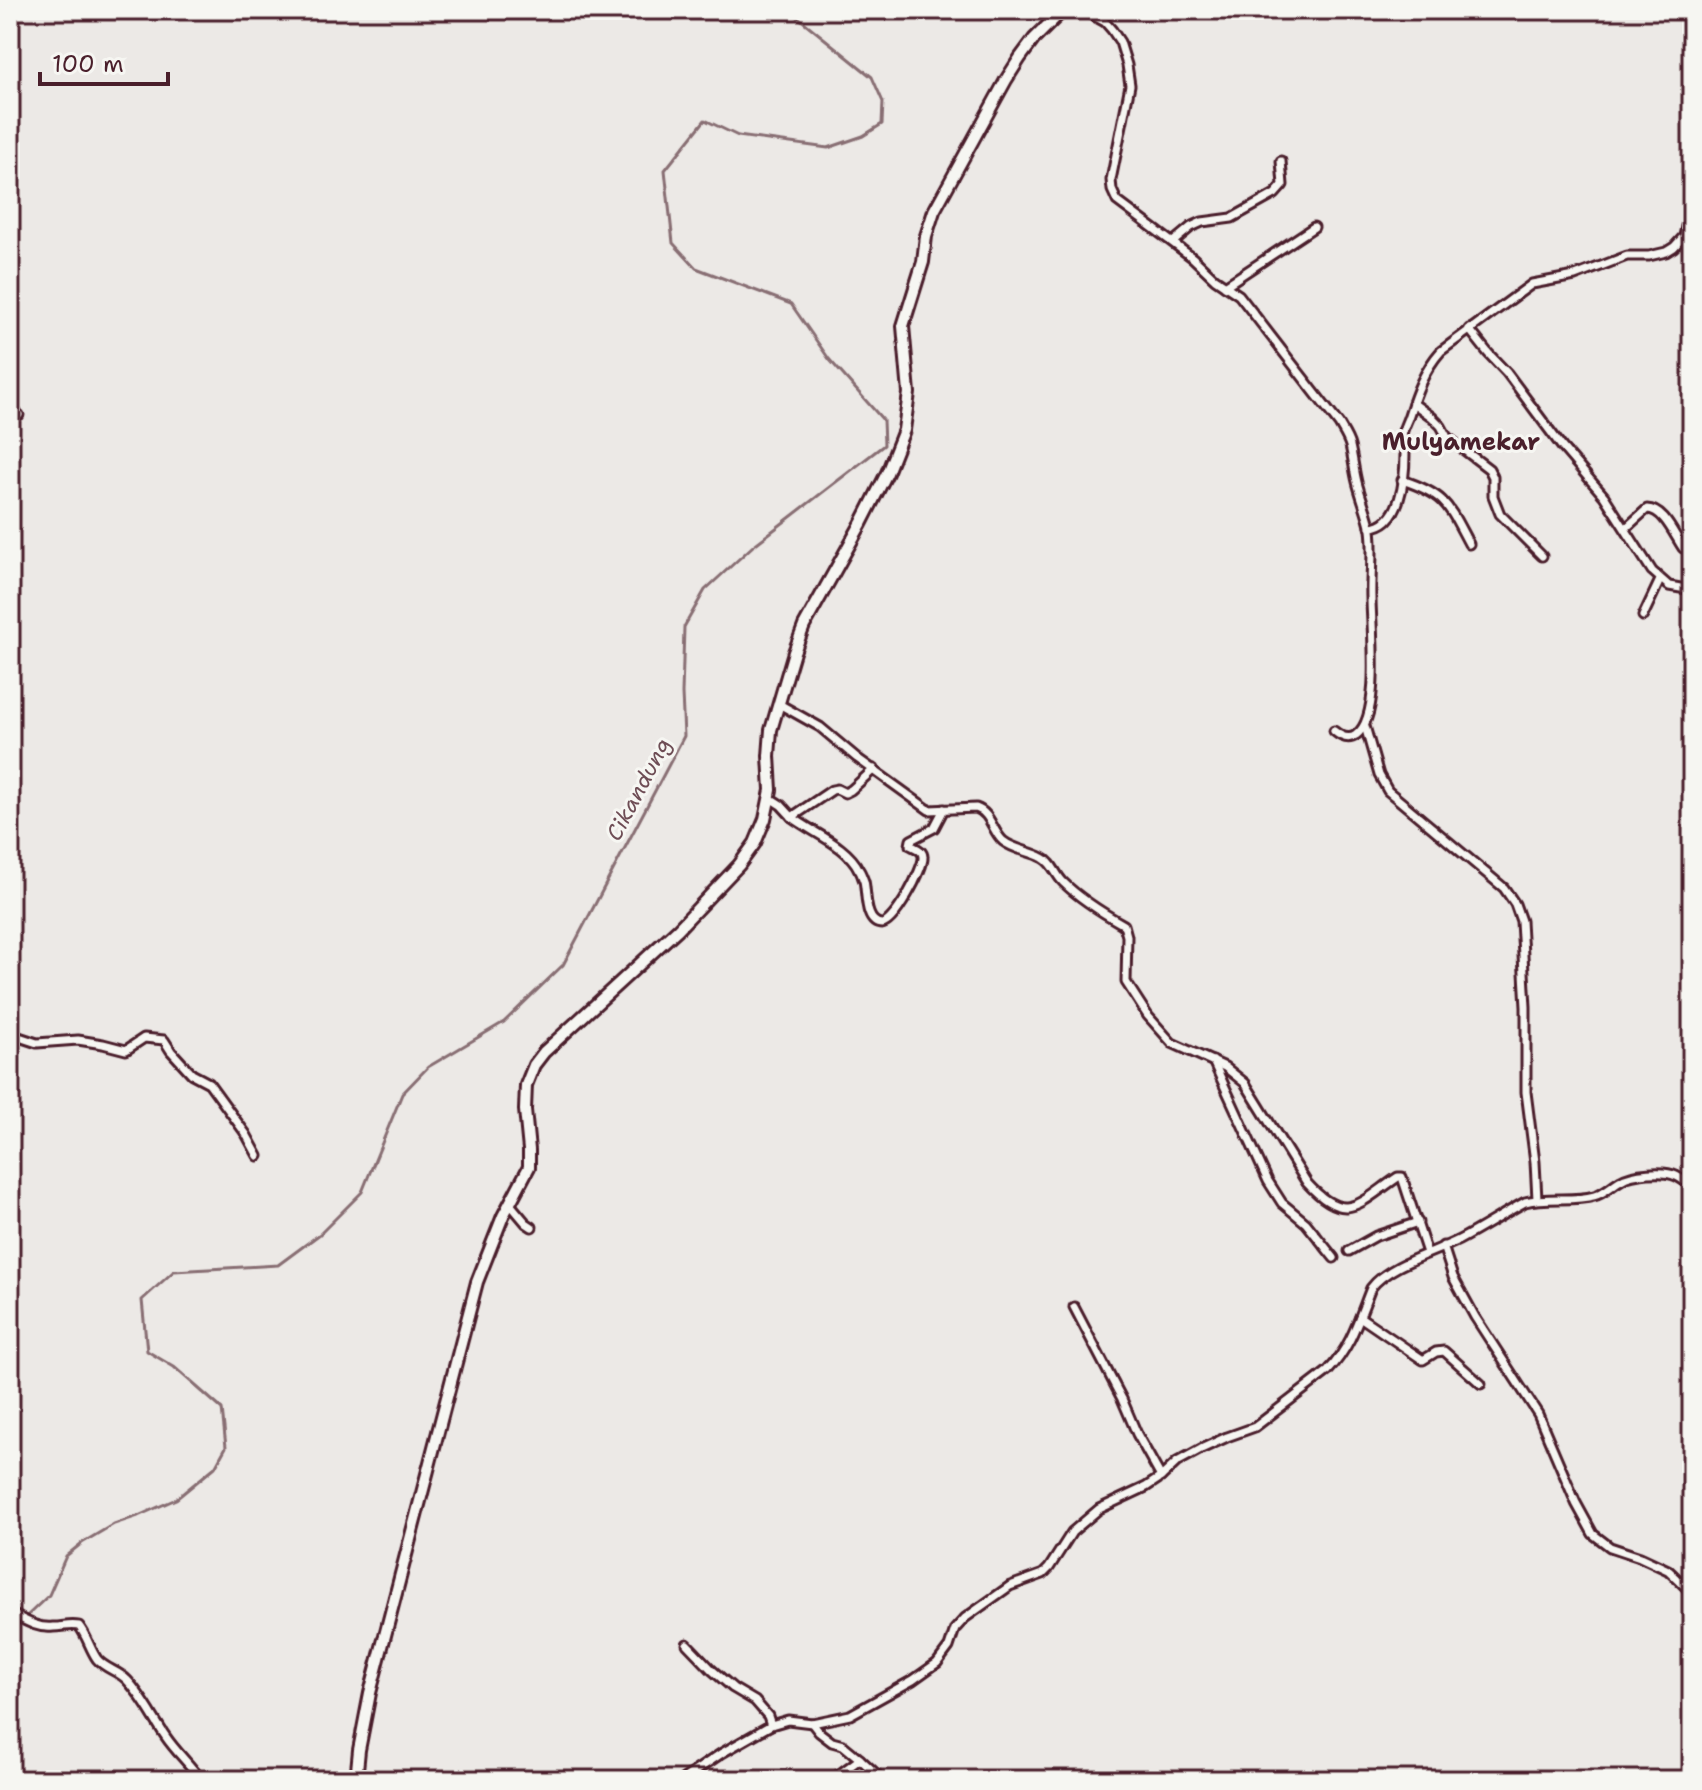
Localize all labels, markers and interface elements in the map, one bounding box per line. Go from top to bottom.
scale bar [40,36,168,86]
text: 100 m [52,48,124,80]
district label: Mulyamekar [1382,426,1540,458]
water label: Cikandung [599,733,678,846]

